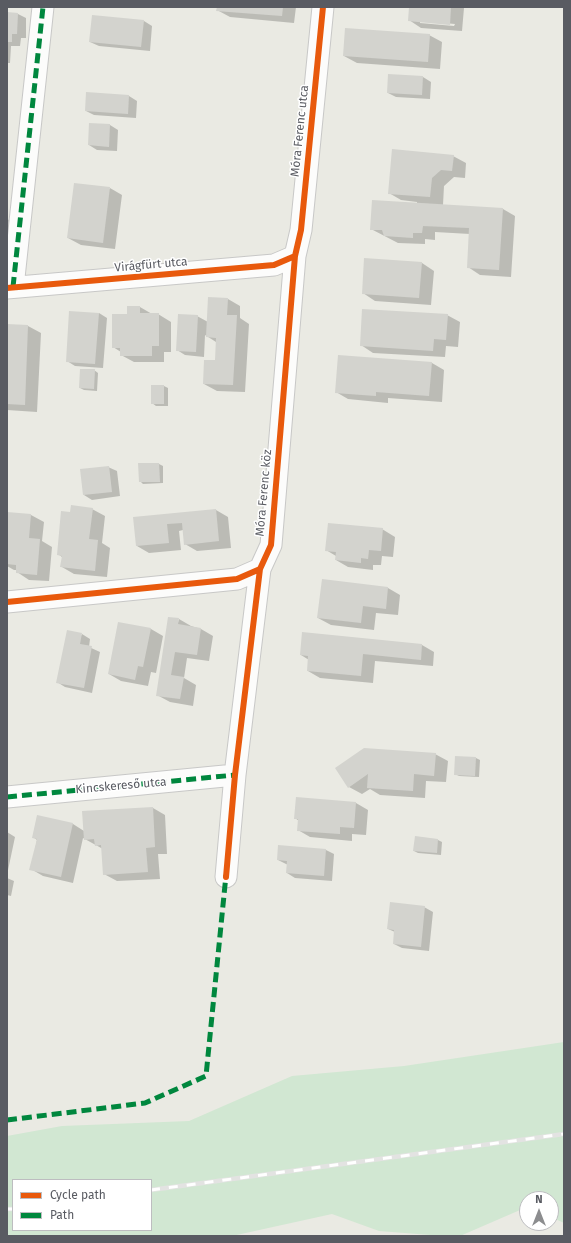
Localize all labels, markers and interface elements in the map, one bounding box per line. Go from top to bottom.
street label: Móra Ferenc utca [288,84,312,178]
street label: Virágfürt utca [114,255,188,275]
street label: Móra Ferenc köz [253,449,275,537]
street label: Kincskereső utca [75,775,167,797]
legend [12,1179,152,1231]
text: Cycle path [50,1188,106,1202]
north arrow [519,1191,559,1231]
text: N [535,1193,543,1206]
text: Path [50,1208,74,1222]

